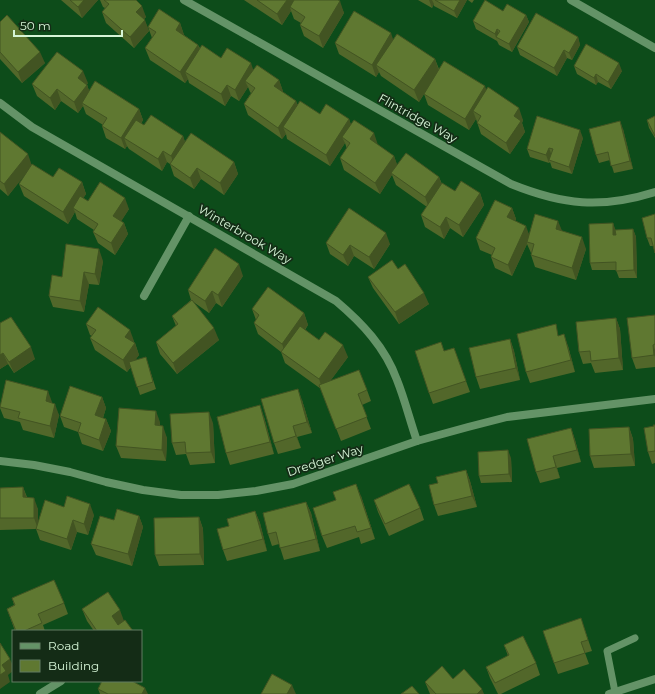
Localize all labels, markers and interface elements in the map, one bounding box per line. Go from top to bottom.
scale bar [14,12,122,38]
text: 50 m [20,18,51,33]
street label: Flintridge Way [376,90,460,146]
street label: Winterbrook Way [196,201,295,267]
street label: Dredger Way [285,440,366,479]
legend [12,630,142,682]
text: Road [48,638,79,653]
text: Building [48,658,99,673]

